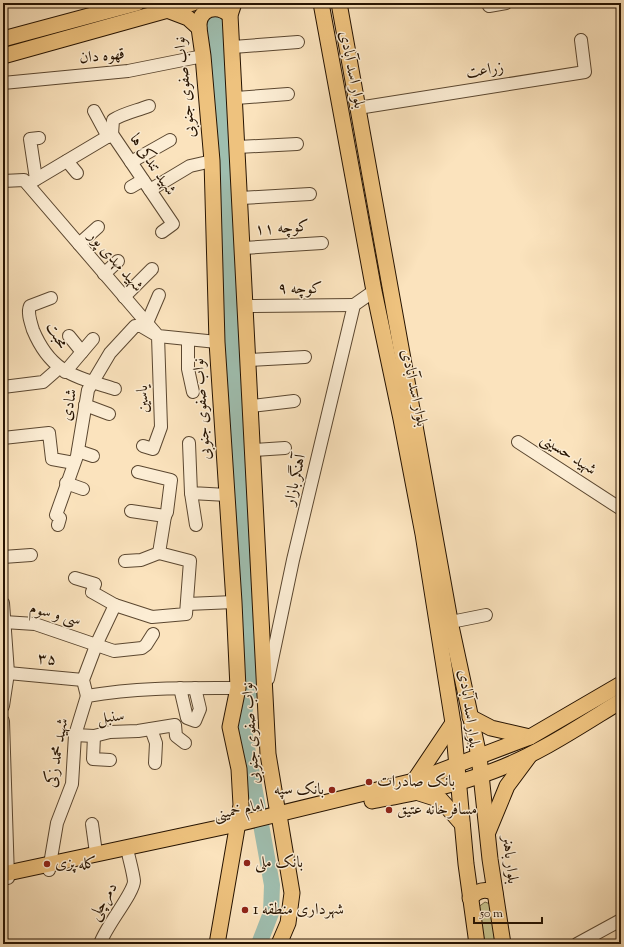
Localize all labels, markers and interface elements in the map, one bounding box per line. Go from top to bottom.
street label: بلوار اسد آبادی [332,29,370,111]
street label: نواب صفوی جنوبی [169,35,203,139]
street label: قهوه دان [78,43,126,71]
street label: زراعت [464,57,506,85]
street label: شهید تندکی ها [123,129,182,200]
street label: کوچه ۱۱ [254,216,310,242]
street label: شهید مهدی پور [81,225,148,298]
street label: کوچه ۹ [278,278,322,301]
street label: محبت [39,318,73,354]
street label: بلوار اسد آبادی [394,347,432,429]
street label: نواب صفوی جنوبی [188,358,218,460]
street label: یاسین [132,384,156,413]
street label: شادی [56,387,84,423]
street label: شهید حسینی [535,428,601,482]
street label: آهنگر بازار [279,451,313,510]
street label: سی و سوم [27,598,83,633]
street label: ۳۵ [37,648,57,672]
street label: بلوار اسد آبادی [451,668,485,750]
street label: نواب صفوی جنوبی [237,682,267,784]
street label: سنبل [96,705,126,731]
street label: شهید محمد زکی [40,716,75,790]
place label: بانک صادرات [377,771,455,794]
marker: بانک صادرات [364,777,374,787]
place label: بانک سپه [274,779,324,802]
marker: بانک سپه [327,785,337,795]
street label: امام خمینی [212,794,267,829]
place label: مسافرخانه عتیق [397,799,477,822]
marker: مسافرخانه عتیق [384,805,394,815]
street label: بلوار باهنر [494,833,523,885]
place label: بانک ملی [255,852,303,875]
place label: کله پزی [55,853,97,876]
marker: بانک ملی [242,858,252,868]
marker: کله پزی [42,859,52,869]
street label: دمرچلی [84,879,124,925]
place label: شهرداری منطقه 1 [253,899,344,922]
scale bar [474,899,542,925]
marker: شهرداری منطقه 1 [240,905,250,915]
text: 50 m [479,905,503,923]

